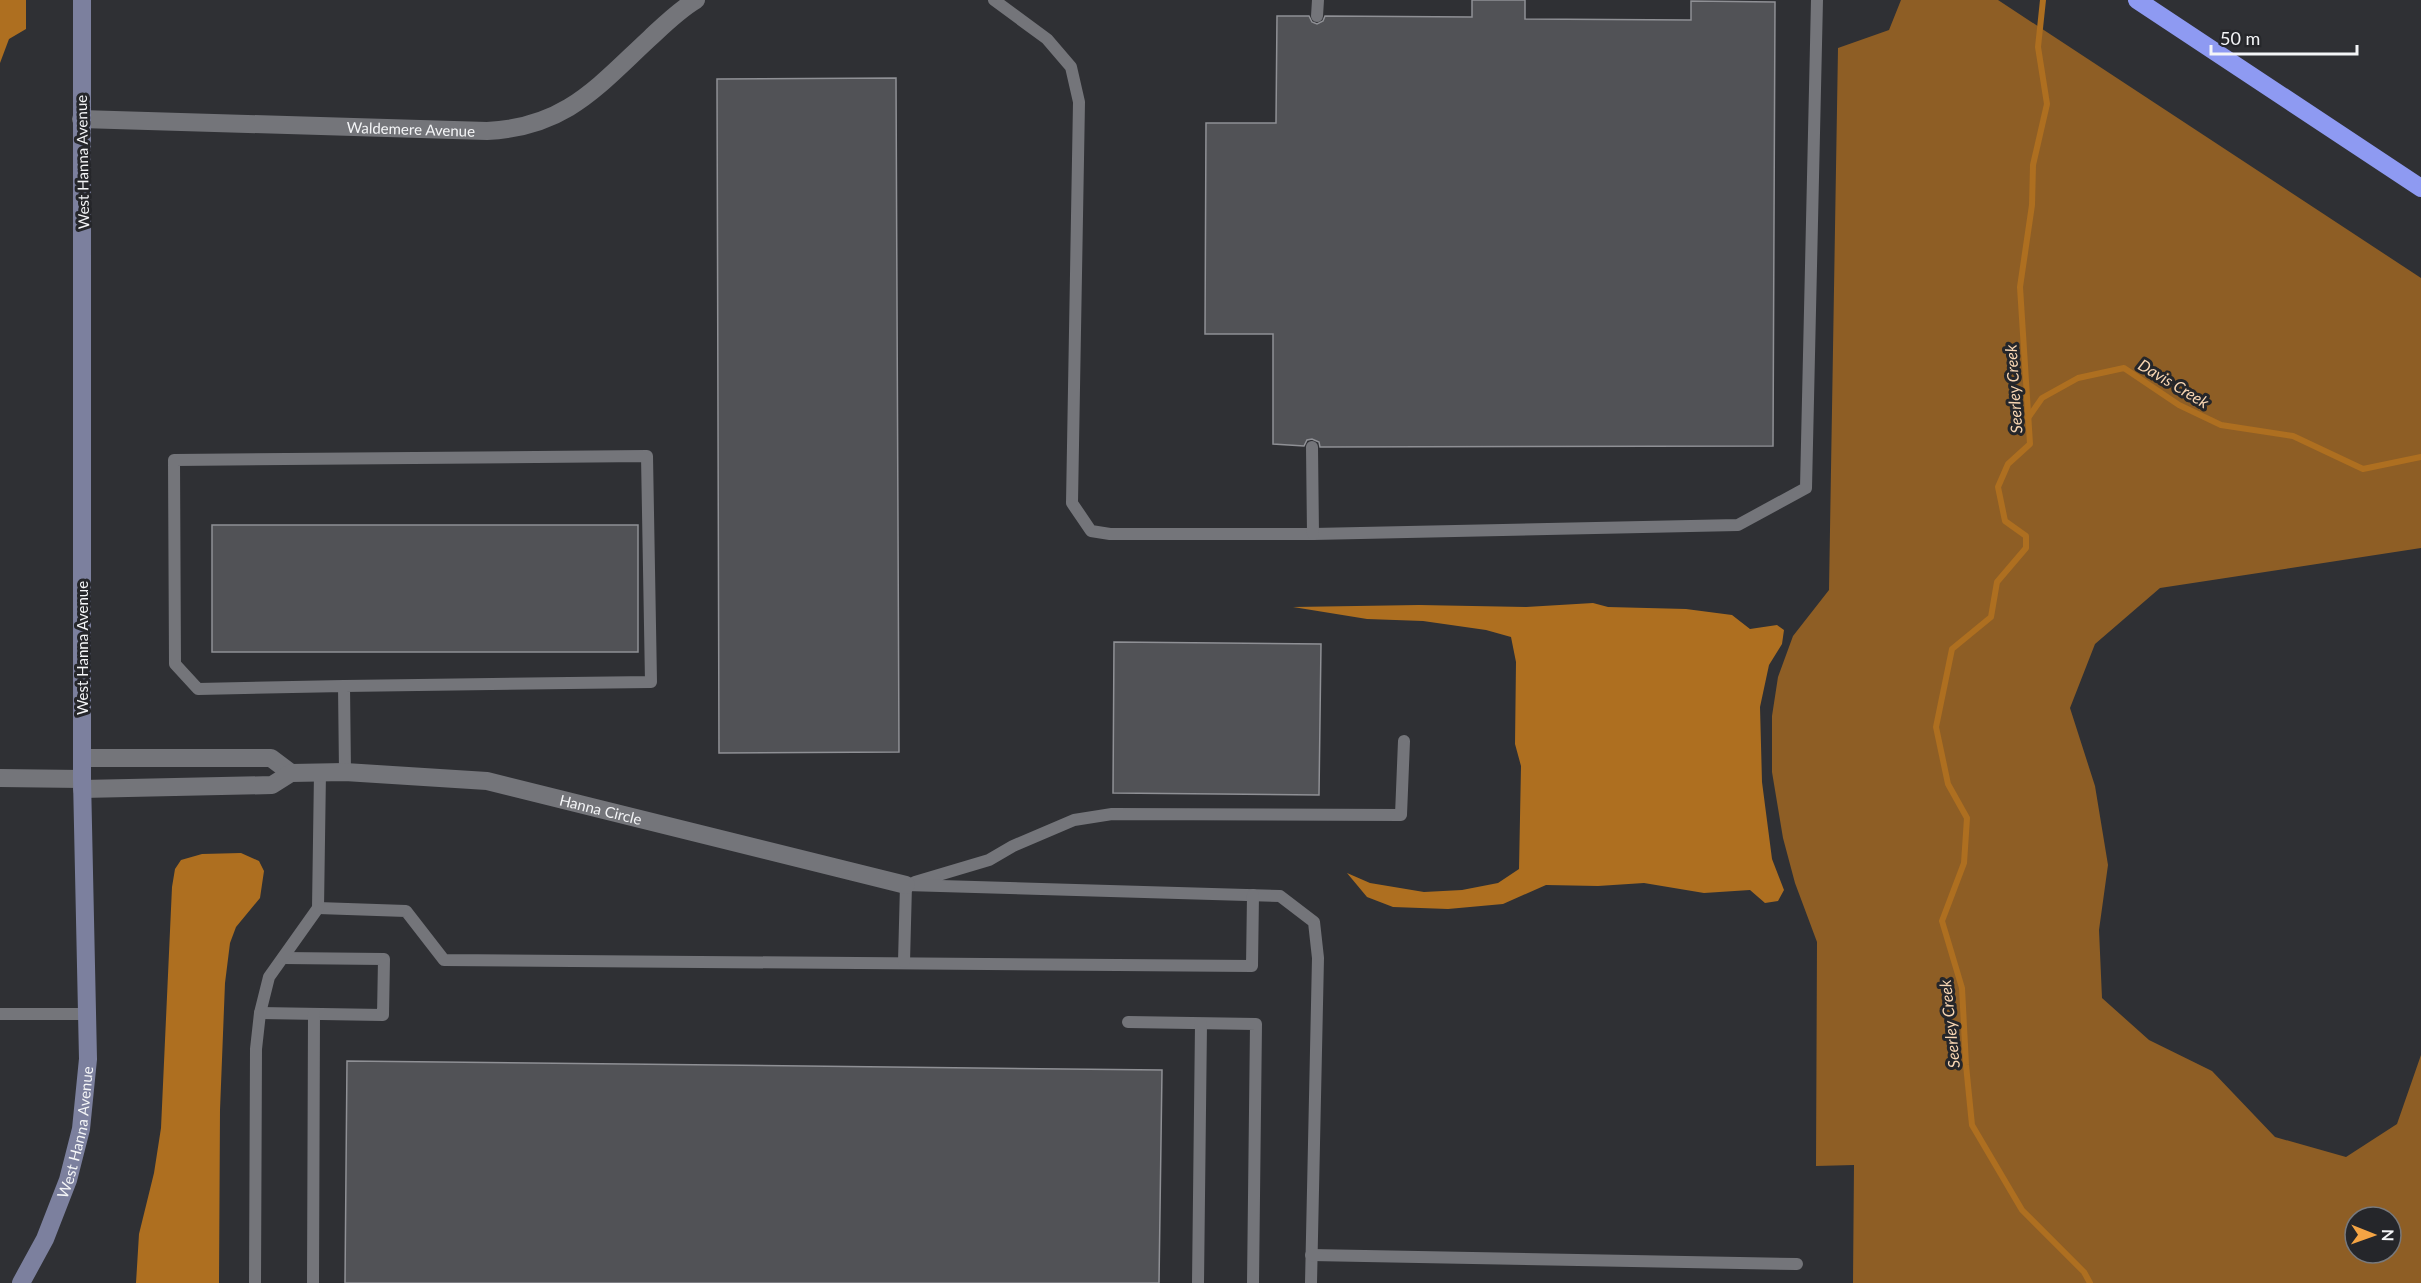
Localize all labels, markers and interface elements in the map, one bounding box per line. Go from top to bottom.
scale bar [2211,18,2356,56]
text: 50 m [2220,27,2260,49]
street label: West Hanna Avenue [72,95,92,229]
street label: Waldemere Avenue [346,118,475,140]
water label: Seerley Creek [2000,344,2026,434]
water label: Davis Creek [2135,355,2213,412]
street label: West Hanna Avenue [73,581,91,715]
street label: Hanna Circle [558,790,644,828]
water label: Seerley Creek [1935,978,1963,1069]
street label: West Hanna Avenue [53,1065,96,1201]
north arrow [2343,1205,2403,1265]
text: N [2379,1229,2398,1242]

